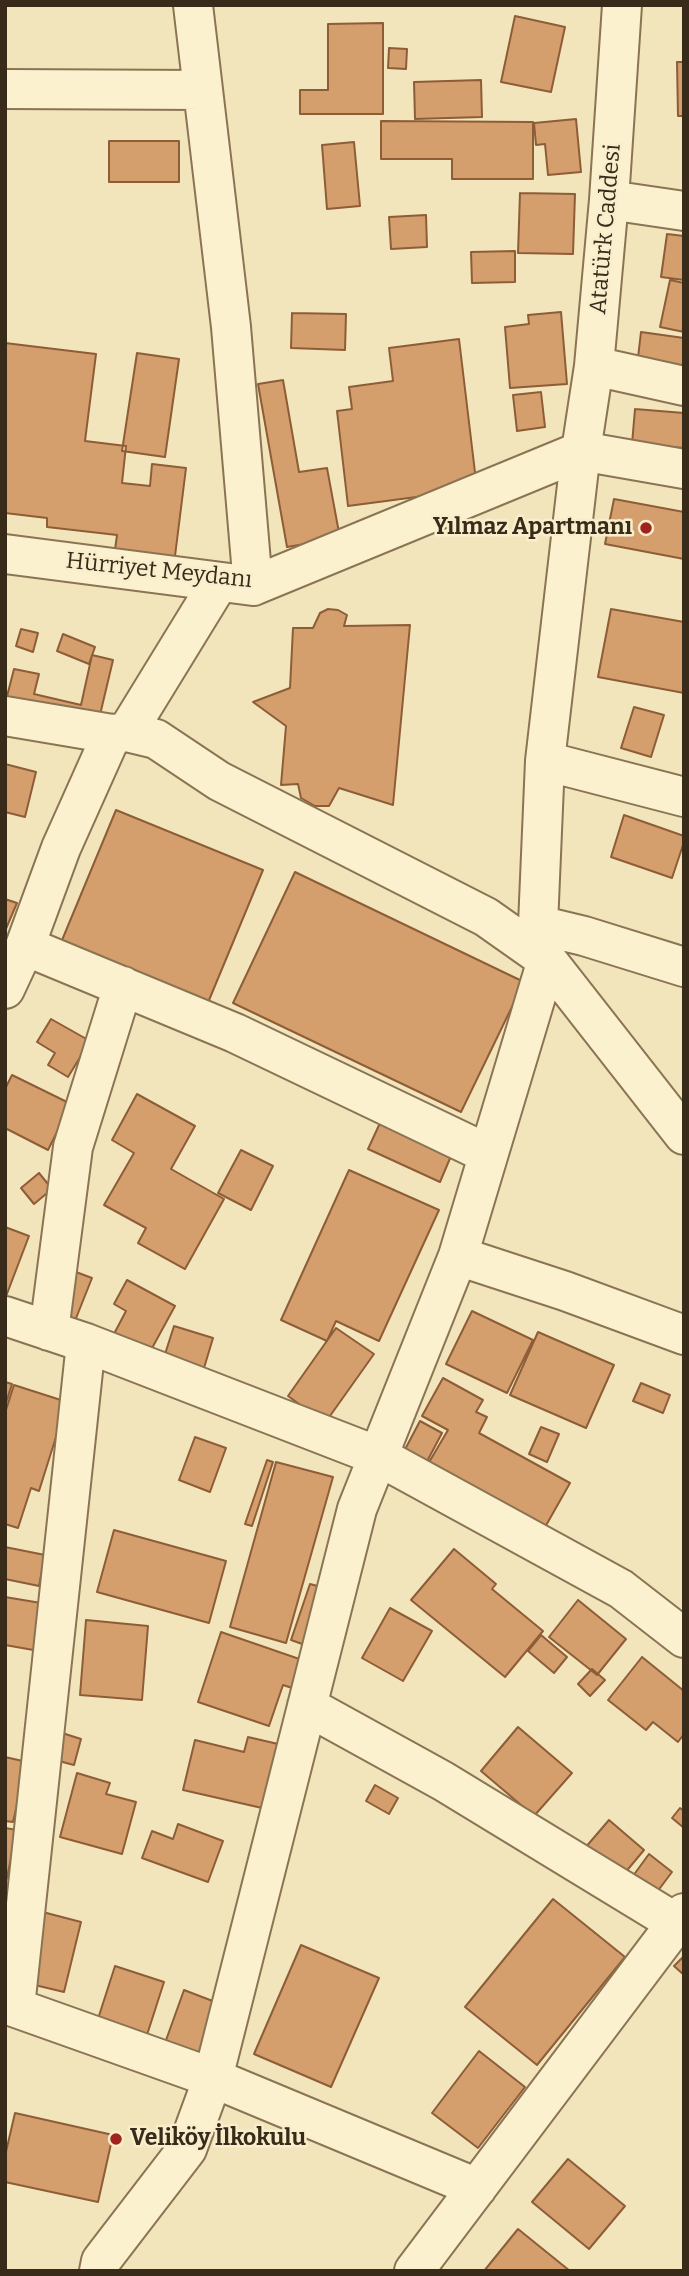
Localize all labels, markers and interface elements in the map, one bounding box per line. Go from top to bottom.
street label: Atatürk Caddesi [585,143,627,315]
place label: Yılmaz Apartmanı [433,514,632,542]
marker: Yılmaz Apartmanı [638,520,654,536]
street label: Hürriyet Meydanı [64,547,254,595]
place label: Veliköy İlkokulu [130,2125,306,2153]
marker: Veliköy İlkokulu [108,2131,124,2147]

